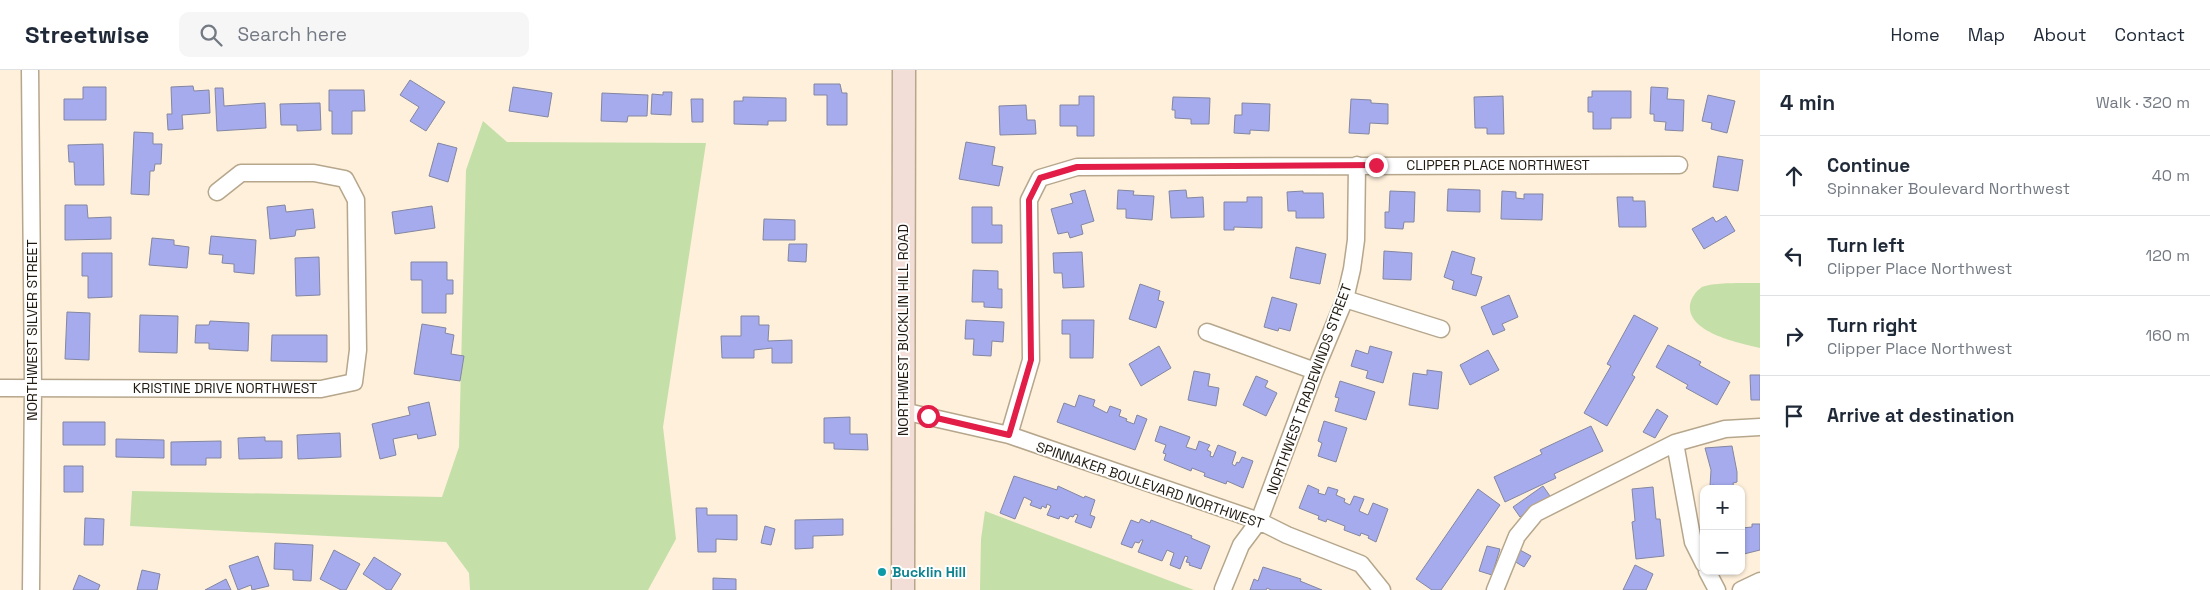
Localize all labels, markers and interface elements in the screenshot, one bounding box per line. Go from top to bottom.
search box [179,12,529,57]
text: Streetwise [25,19,149,50]
icon: search [197,21,225,49]
text: Search here [237,22,347,47]
text: Home [1891,23,1940,46]
text: Map [1968,23,2005,46]
text: About [2033,23,2087,46]
text: Contact [2115,23,2185,46]
text: 4 min [1780,89,1835,116]
text: Walk · 320 m [2096,92,2190,113]
text: Continue [1827,153,1910,178]
route end [1365,154,1388,177]
street label: CLIPPER PLACE NORTHWEST [1406,156,1590,174]
icon: ahead [1780,162,1808,190]
text: 40 m [2152,165,2190,186]
text: Spinnaker Boulevard Northwest [1827,178,2070,199]
street label: NORTHWEST BUCKLIN HILL ROAD [894,224,912,436]
text: Turn left [1827,233,1905,258]
street label: NORTHWEST SILVER STREET [23,239,41,421]
icon: left [1780,242,1808,270]
text: 120 m [2146,245,2190,266]
text: Clipper Place Northwest [1827,258,2012,279]
street label: NORTHWEST TRADEWINDS STREET [1262,281,1356,497]
text: Turn right [1827,313,1917,338]
icon: right [1780,322,1808,350]
text: 160 m [2145,325,2190,346]
text: Clipper Place Northwest [1827,338,2012,359]
street label: KRISTINE DRIVE NORTHWEST [133,379,317,397]
icon: arrive [1780,402,1808,430]
text: Arrive at destination [1827,403,2015,428]
route start [917,405,940,428]
street label: SPINNAKER BOULEVARD NORTHWEST [1034,437,1266,533]
map controls [1700,485,1745,575]
button: + [1700,485,1745,530]
button: − [1700,530,1745,575]
place label: Bucklin Hill [892,563,966,581]
marker: Bucklin Hill [876,566,888,578]

